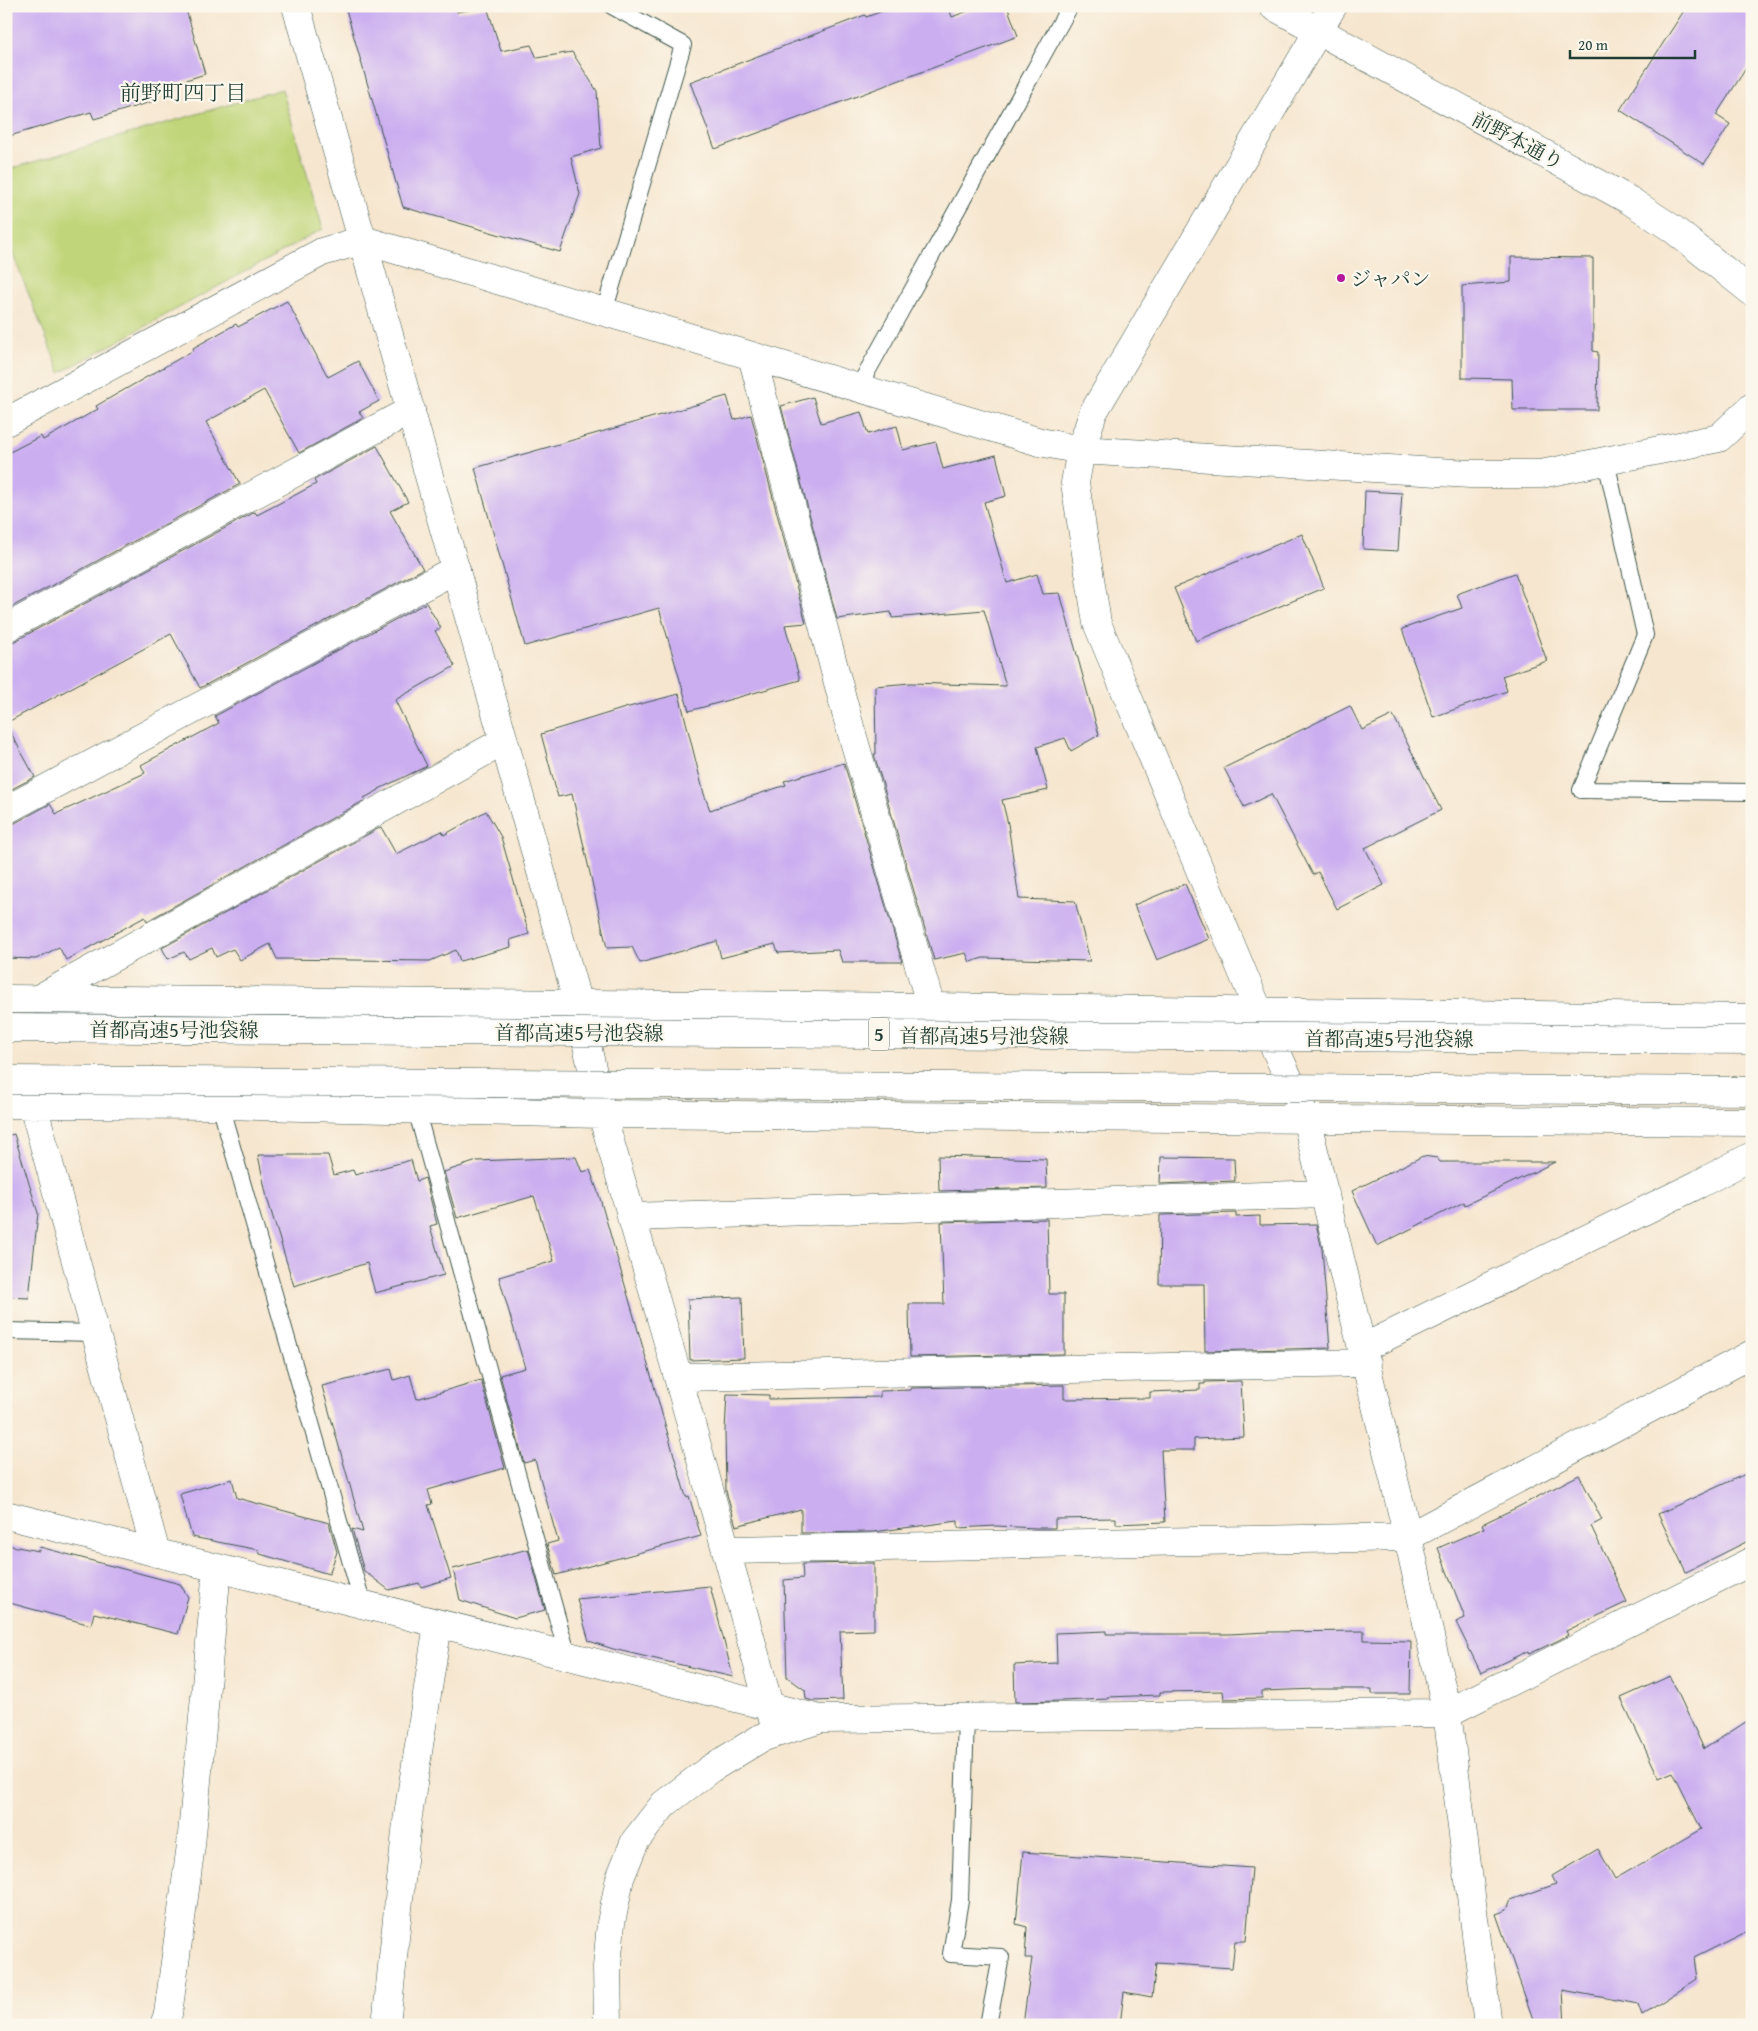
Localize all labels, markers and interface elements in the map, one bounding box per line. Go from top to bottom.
scale bar [1570,28,1696,60]
text: 20 m [1578,34,1609,55]
district label: 前野町四丁目 [120,77,246,108]
street label: 前野本通り [1467,104,1569,176]
place label: ジャパン [1351,264,1431,293]
marker: ジャパン [1335,272,1347,284]
street label: 首都高速5号池袋線 [89,1015,259,1044]
street label: 首都高速5号池袋線 [494,1018,664,1047]
road number: 5 [869,1018,889,1050]
street label: 首都高速5号池袋線 [899,1021,1069,1050]
street label: 首都高速5号池袋線 [1304,1024,1474,1053]

